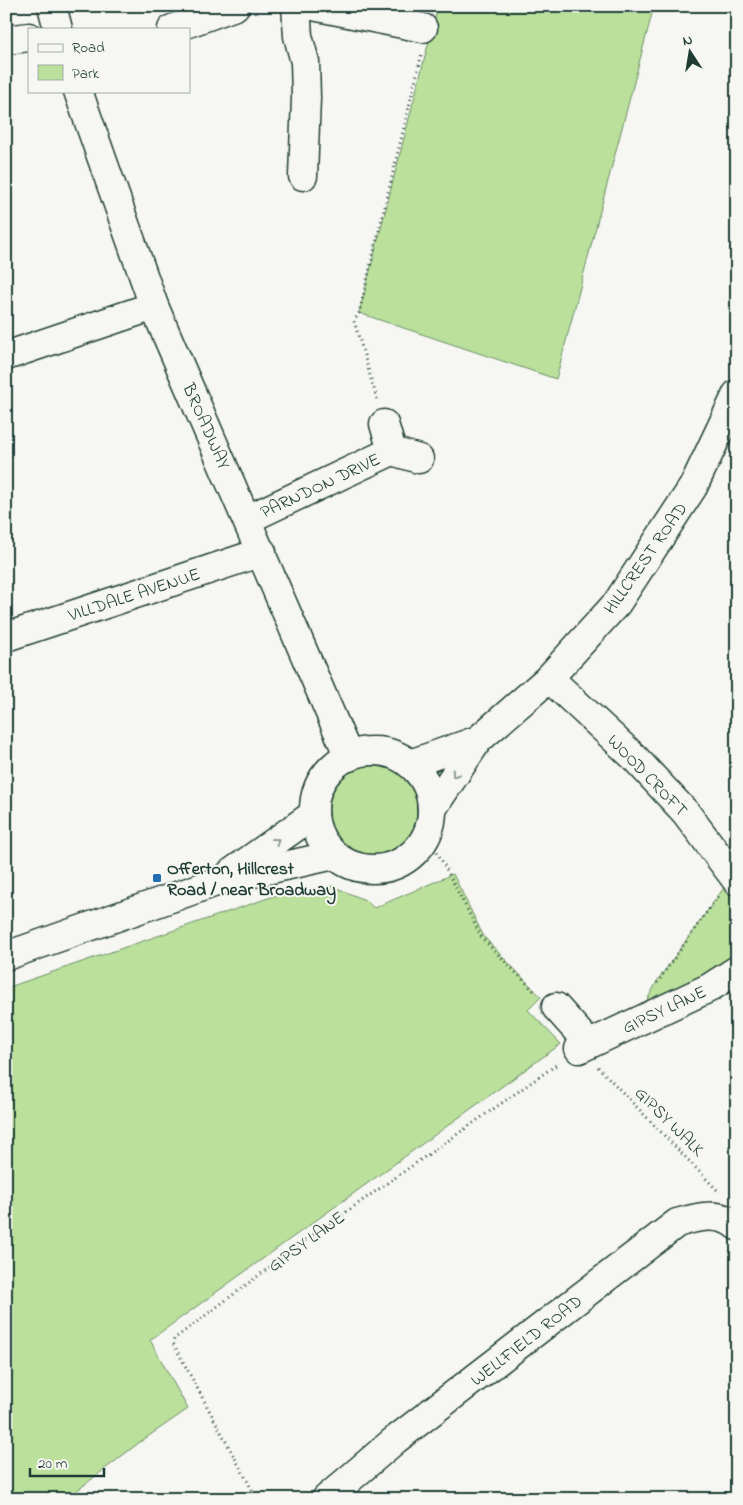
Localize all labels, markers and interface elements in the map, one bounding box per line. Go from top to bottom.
legend [28,28,190,92]
north arrow [666,28,716,78]
text: N [681,29,694,52]
text: Road [72,37,105,59]
text: Park [72,63,100,85]
street label: BROADWAY [174,379,236,475]
street label: PARNDON DRIVE [256,448,385,526]
street label: HILLCREST ROAD [598,498,695,620]
street label: VILLDALE AVENUE [64,562,204,630]
street label: WOOD CROFT [600,729,693,824]
one-way arrow [452,769,461,778]
one-way arrow [270,838,280,847]
place label: Offerton, Hillcrest Road / near Broadway [167,857,336,905]
marker: Offerton, Hillcrest Road / near Broadway [151,872,163,884]
street label: GIPSY LANE [619,980,711,1042]
street label: GIPSY WALK [628,1082,710,1163]
street label: GIPSY LANE [263,1206,351,1280]
street label: WELLFIELD ROAD [466,1290,589,1394]
scale bar [30,1445,104,1477]
text: 20 m [38,1453,68,1475]

